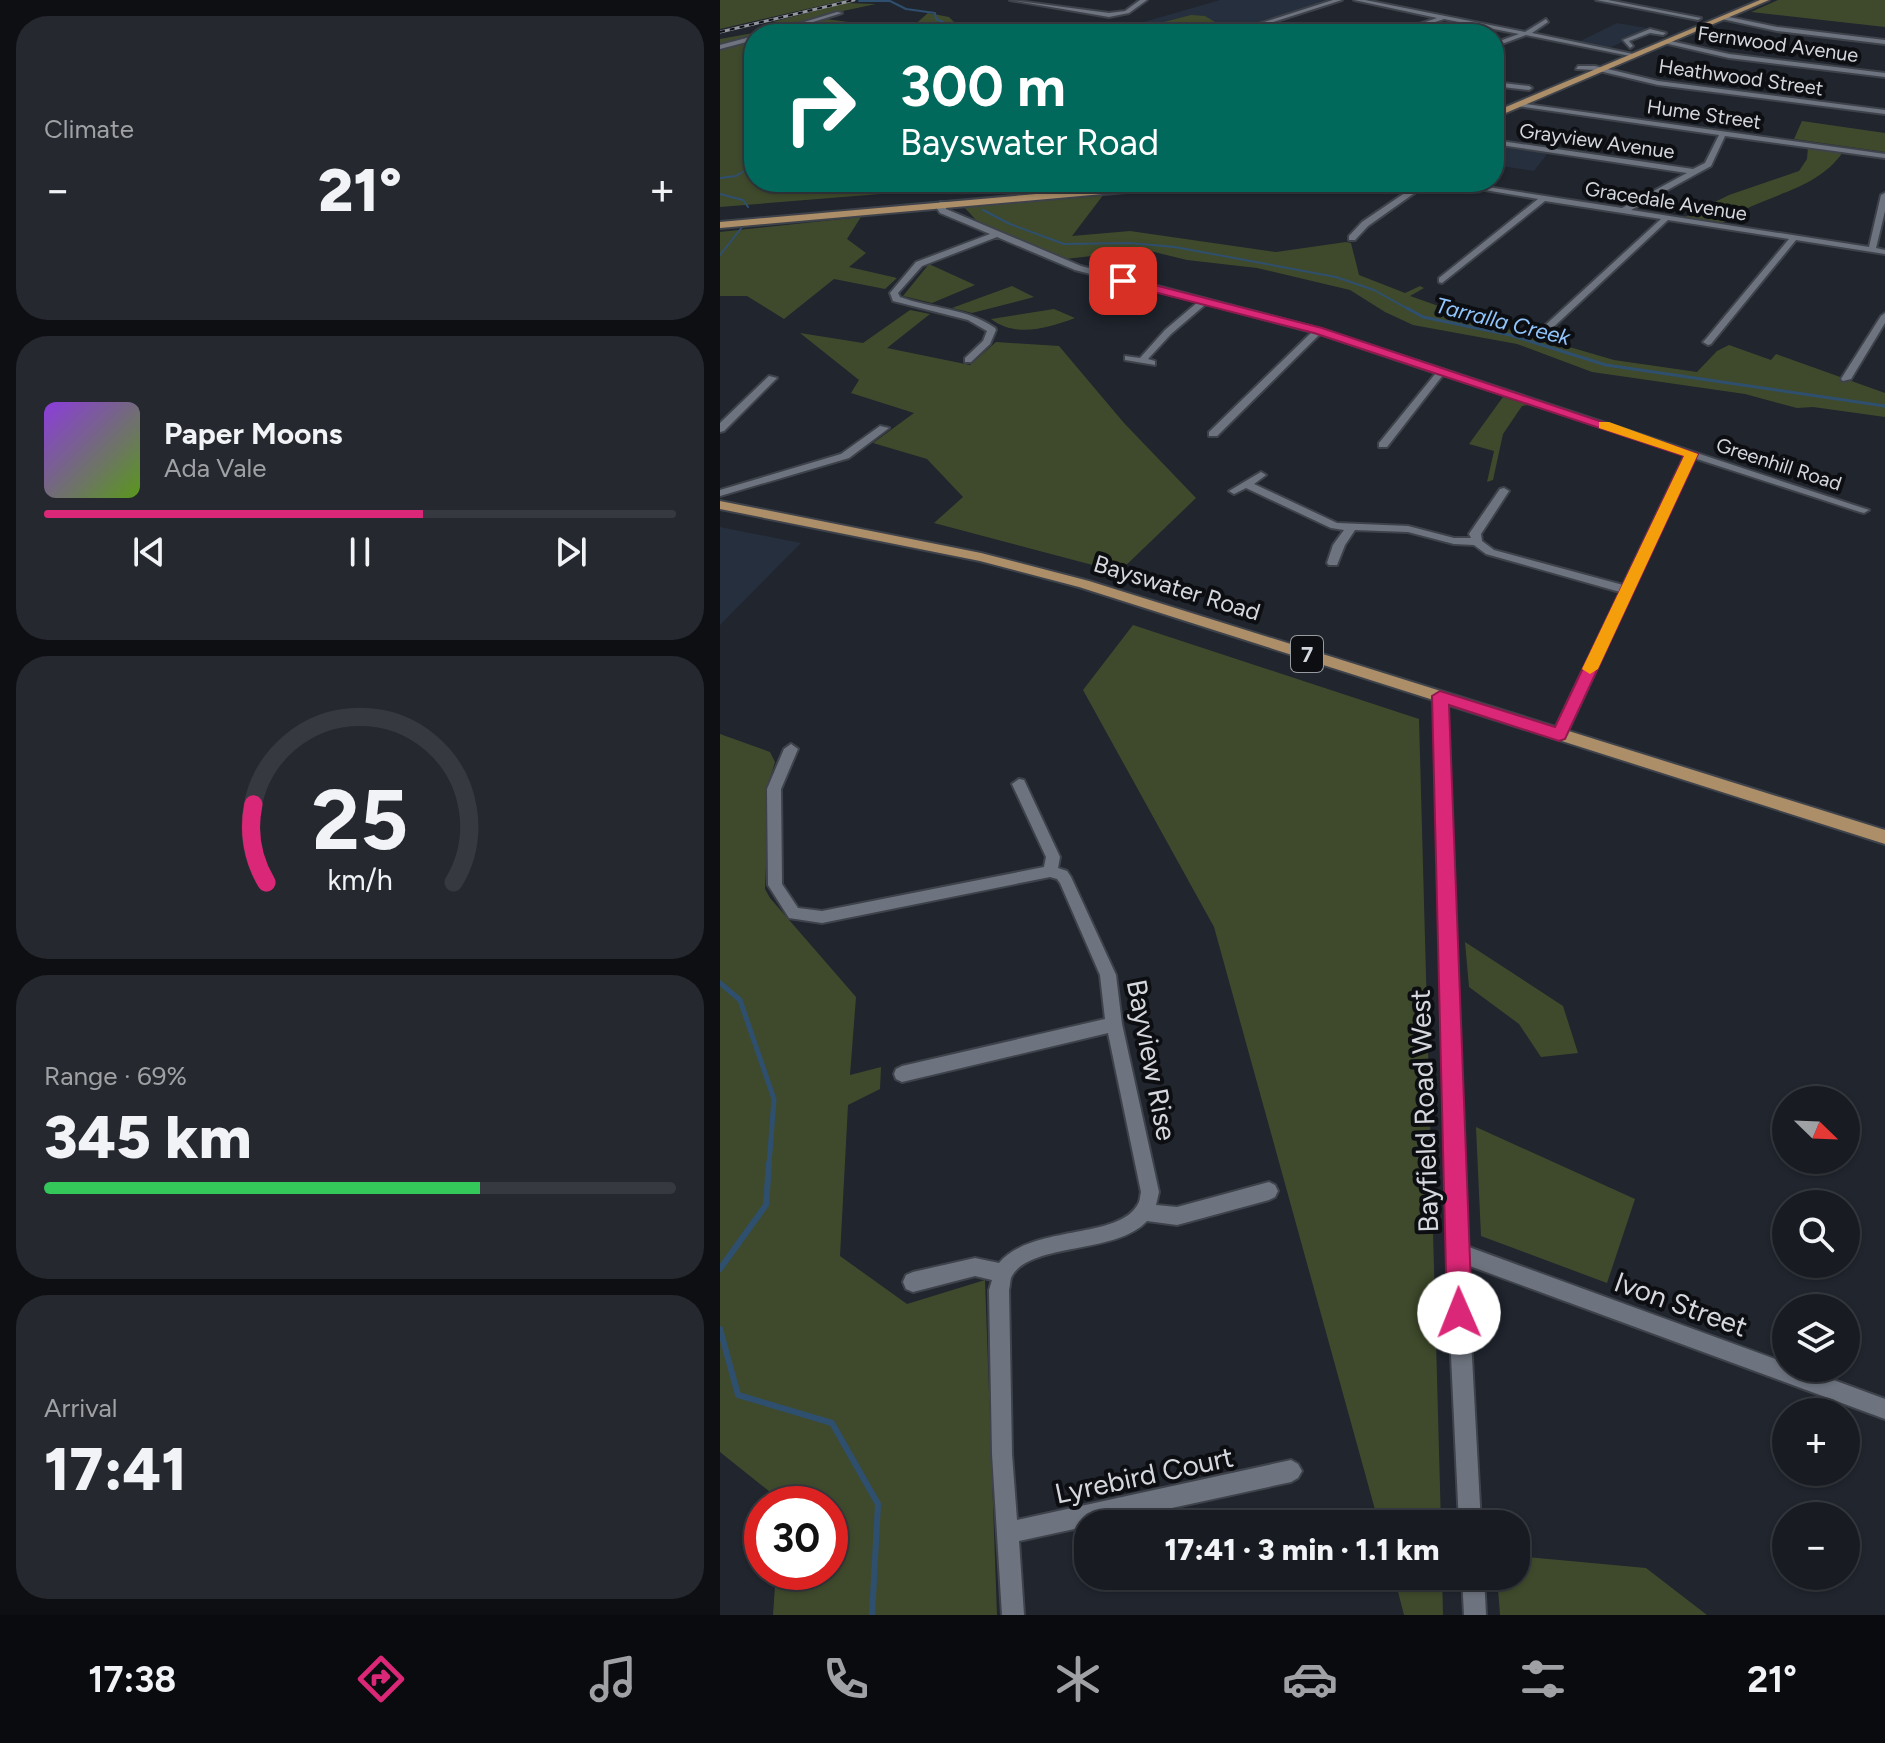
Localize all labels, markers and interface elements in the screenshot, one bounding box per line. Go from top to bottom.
street label: Fernwood Avenue [1696,21,1860,67]
text: 300 m [900,53,1066,120]
street label: Heathwood Street [1657,54,1825,100]
icon: right [768,56,872,160]
street label: Hume Street [1645,94,1763,134]
text: Climate [44,113,134,145]
street label: Grayview Avenue [1518,118,1676,164]
text: Bayswater Road [900,121,1159,164]
text: 21° [318,154,402,226]
text: − [44,163,71,216]
text: + [649,163,676,216]
street label: Gracedale Avenue [1583,176,1749,226]
pin [1089,247,1157,315]
icon: arrive [1101,259,1145,303]
water label: Tarralla Creek [1433,292,1574,352]
text: Paper Moons [164,415,343,452]
street label: Greenhill Road [1713,432,1845,496]
text: Ada Vale [164,452,267,484]
icon: previous [127,530,171,574]
icon: pause [338,530,382,574]
icon: next [549,530,593,574]
street label: Bayswater Road [1090,548,1264,627]
road number: 7 [1291,636,1323,672]
text: 25 [312,770,408,870]
text: km/h [327,864,393,898]
street label: Bayview Rise [1120,977,1184,1143]
street label: Bayfield Road West [1403,989,1445,1233]
text: Range · 69% [44,1060,187,1092]
north arrow [1772,1086,1860,1174]
map controls [1772,1086,1860,1590]
text: 345 km [44,1101,252,1173]
button: search [1772,1190,1860,1278]
street label: Ivon Street [1610,1264,1752,1344]
position arrow [1417,1271,1501,1355]
button: layers [1772,1294,1860,1382]
text: Arrival [44,1392,117,1424]
button: + [1772,1398,1860,1486]
text: 17:41 [44,1433,187,1505]
street label: Lyrebird Court [1052,1439,1236,1511]
speed limit sign: 30 [744,1486,848,1590]
button: − [1772,1502,1860,1590]
text: 17:41 · 3 min · 1.1 km [1165,1531,1439,1568]
icon: directions [353,1651,409,1707]
icon: music [585,1651,641,1707]
icon: phone [818,1651,874,1707]
icon: climate [1050,1651,1106,1707]
icon: car [1282,1651,1338,1707]
icon: filters [1515,1651,1571,1707]
text: 17:38 [88,1658,176,1701]
text: 21° [1747,1658,1797,1701]

